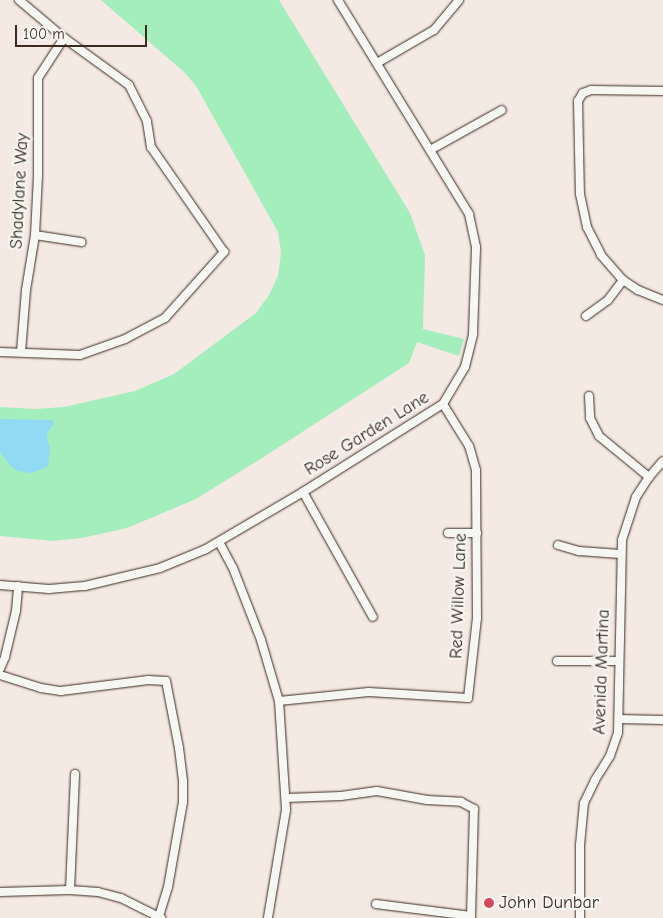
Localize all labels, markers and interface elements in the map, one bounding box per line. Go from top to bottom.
scale bar [18,15,150,47]
text: 100 m [23,25,65,43]
street label: Shadylane Way [6,132,34,250]
street label: Rose Garden Lane [301,387,433,481]
street label: Red Willow Lane [446,533,472,659]
street label: Avenida Martina [589,609,615,735]
place label: John Dunbar [499,892,599,914]
marker: John Dunbar [483,897,495,909]

